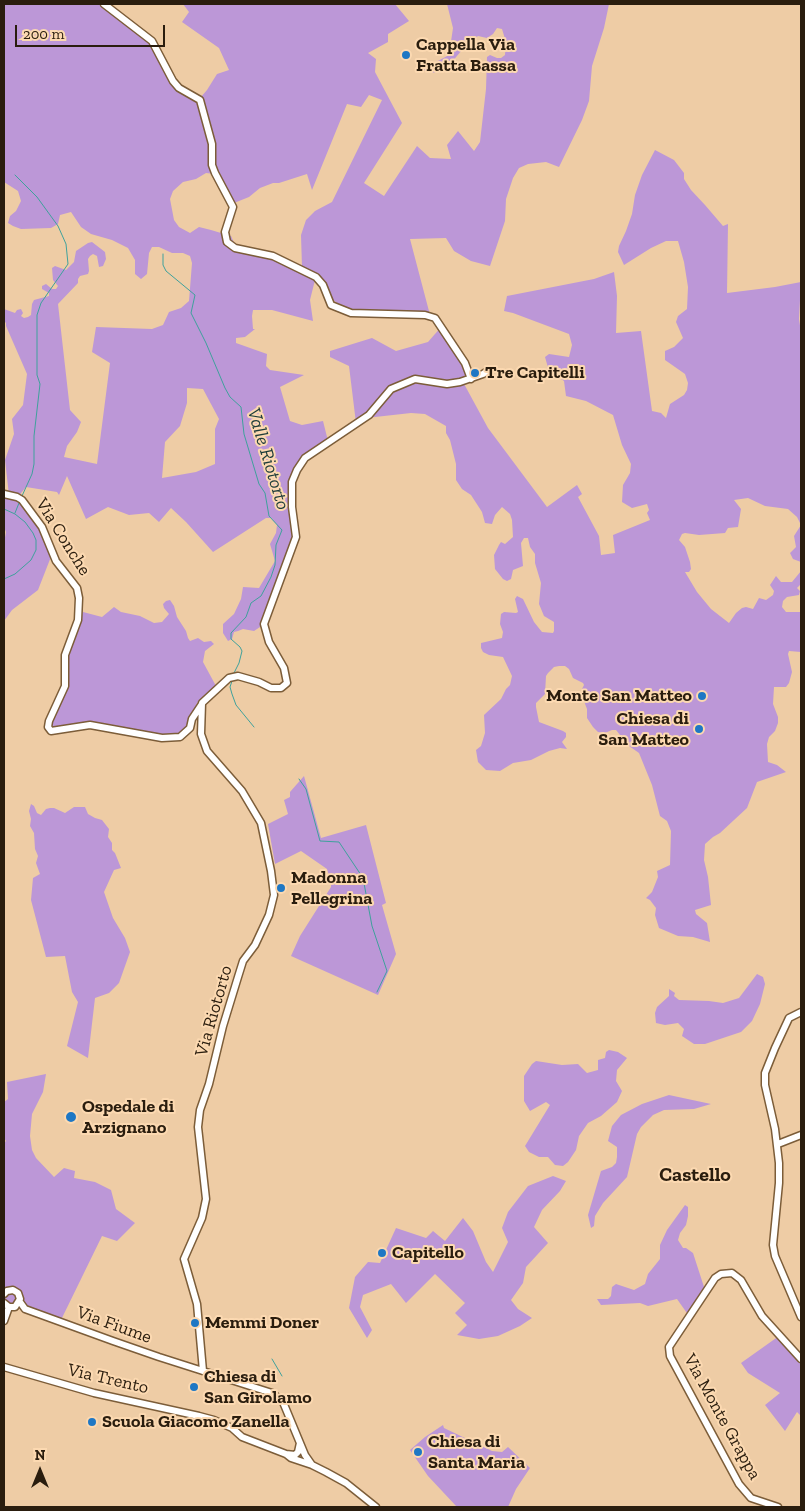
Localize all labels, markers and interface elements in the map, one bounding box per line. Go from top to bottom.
scale bar [18,15,168,47]
text: 200 m [23,25,64,43]
place label: Cappella Via Fratta Bassa [416,34,516,76]
marker: Cappella Via Fratta Bassa [400,49,412,61]
place label: Tre Capitelli [485,362,585,384]
marker: Tre Capitelli [469,367,481,379]
water label: Valle Riotorto [242,405,294,513]
street label: Via Conche [31,494,95,580]
place label: Monte San Matteo [546,685,692,707]
marker: Monte San Matteo [696,690,708,702]
place label: Chiesa di San Matteo [598,708,689,751]
marker: Chiesa di San Matteo [693,723,705,735]
place label: Madonna Pellegrina [291,867,372,910]
marker: Madonna Pellegrina [275,882,287,894]
street label: Via Riotorto [191,963,237,1059]
place label: Ospedale di Arzignano [82,1096,174,1138]
marker: Ospedale di Arzignano [64,1110,78,1124]
district label: Castello [659,1163,731,1187]
place label: Capitello [392,1242,464,1264]
marker: Capitello [376,1247,388,1259]
street label: Via Fiume [74,1301,154,1349]
place label: Memmi Doner [205,1312,319,1334]
marker: Memmi Doner [189,1317,201,1329]
street label: Via Monte Grappa [678,1350,766,1484]
street label: Via Trento [65,1359,151,1399]
place label: Chiesa di San Girolamo [204,1366,312,1408]
marker: Chiesa di San Girolamo [188,1381,200,1393]
place label: Scuola Giacomo Zanella [102,1411,290,1433]
marker: Scuola Giacomo Zanella [86,1416,98,1428]
place label: Chiesa di Santa Maria [428,1431,525,1474]
north arrow [15,1446,65,1496]
marker: Chiesa di Santa Maria [412,1446,424,1458]
text: N [35,1447,45,1464]

